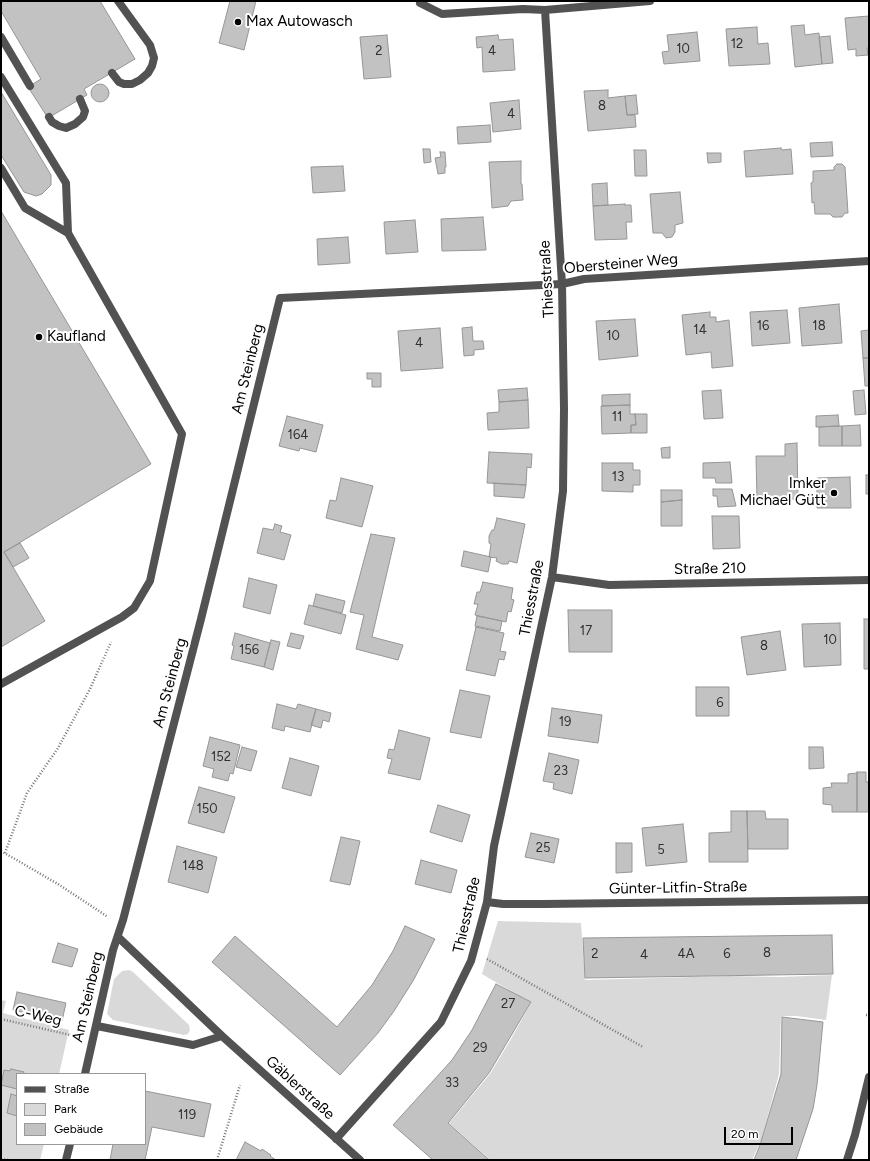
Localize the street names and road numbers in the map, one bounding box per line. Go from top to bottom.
street label: Thiesstraße [536,240,558,318]
street label: Obersteiner Weg [563,250,679,278]
street label: Am Steinberg [228,322,268,416]
street label: Thiesstraße [516,558,548,638]
street label: Straße 210 [674,559,746,579]
street label: Am Steinberg [149,636,191,730]
street label: Thiesstraße [450,875,484,955]
street label: Günter-Litfin-Straße [609,878,747,898]
street label: Am Steinberg [69,950,107,1044]
street label: C-Weg [13,1002,63,1030]
street label: Gäblerstraße [262,1052,338,1124]

